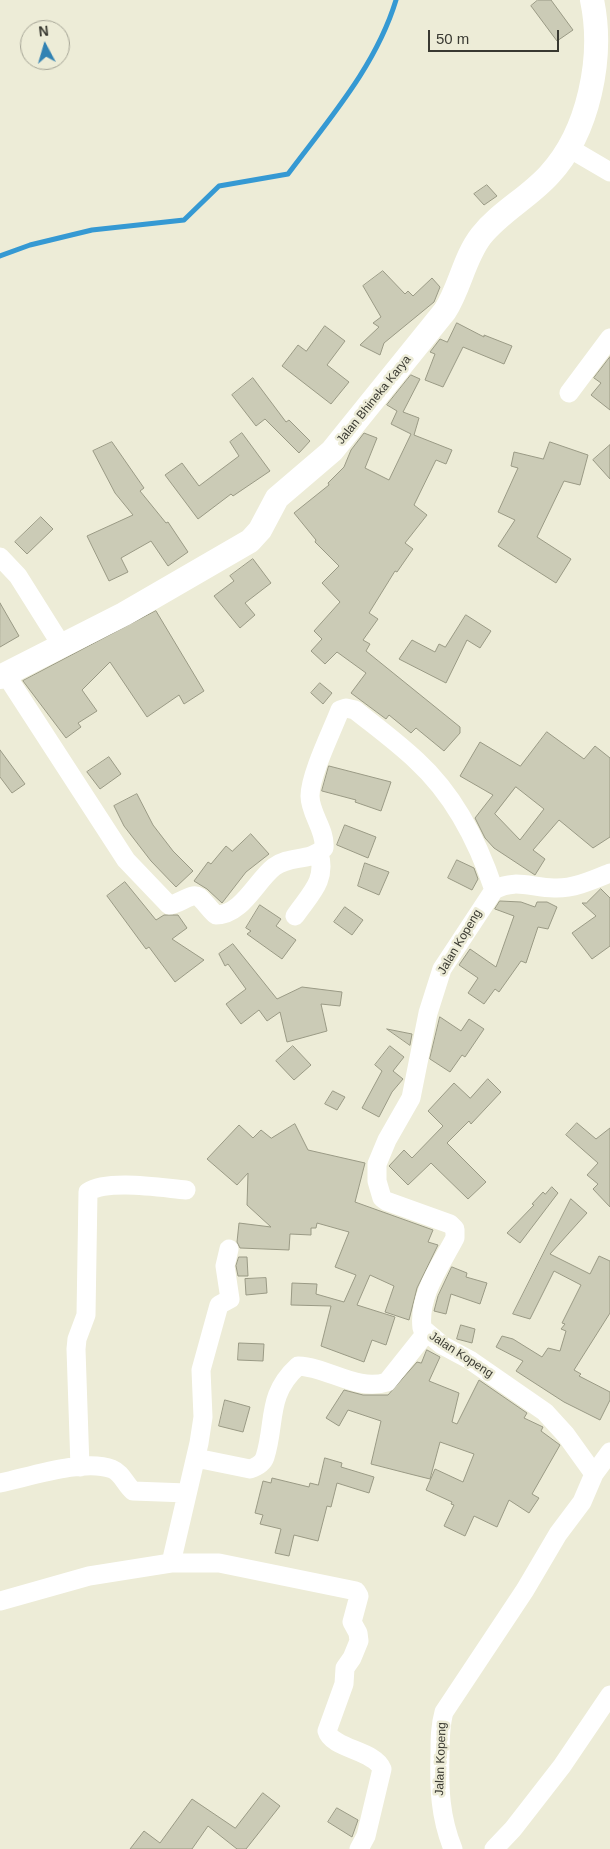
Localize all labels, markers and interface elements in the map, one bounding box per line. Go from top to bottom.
north arrow [20,20,70,70]
scale bar [430,20,561,52]
text: N [38,23,49,40]
text: 50 m [436,30,469,47]
street label: Jalan Bhineka Karya [334,353,414,447]
street label: Jalan Kopeng [435,907,485,977]
street label: Jalan Kopeng [426,1329,496,1381]
street label: Jalan Kopeng [433,1722,449,1796]

